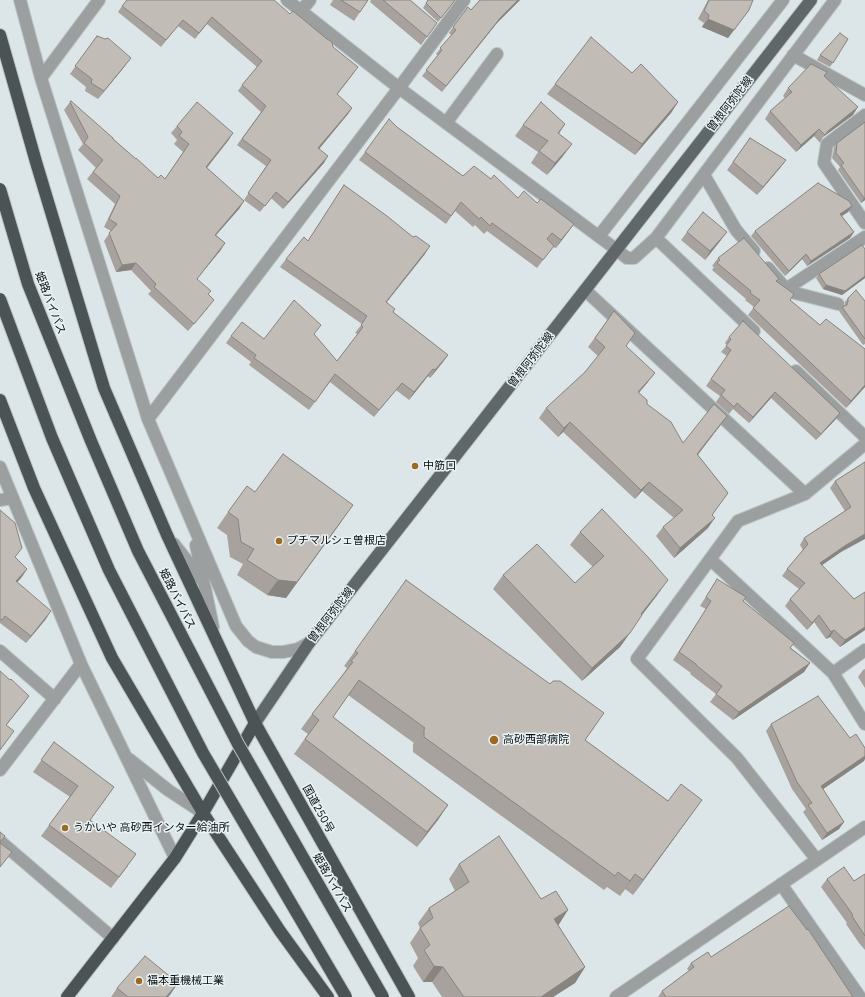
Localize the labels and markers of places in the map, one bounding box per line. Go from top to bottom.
place label: 中筋口 [423,459,456,473]
marker: 中筋口 [410,461,420,471]
place label: プチマルシェ曽根店 [287,534,386,548]
marker: プチマルシェ曽根店 [274,536,284,546]
place label: 高砂西部病院 [503,733,569,747]
marker: 高砂西部病院 [488,734,500,746]
place label: うかいや 高砂西インター給油所 [73,821,230,835]
marker: うかいや 高砂西インター給油所 [60,823,70,833]
place label: 福本重機械工業 [147,974,224,988]
marker: 福本重機械工業 [134,976,144,986]

